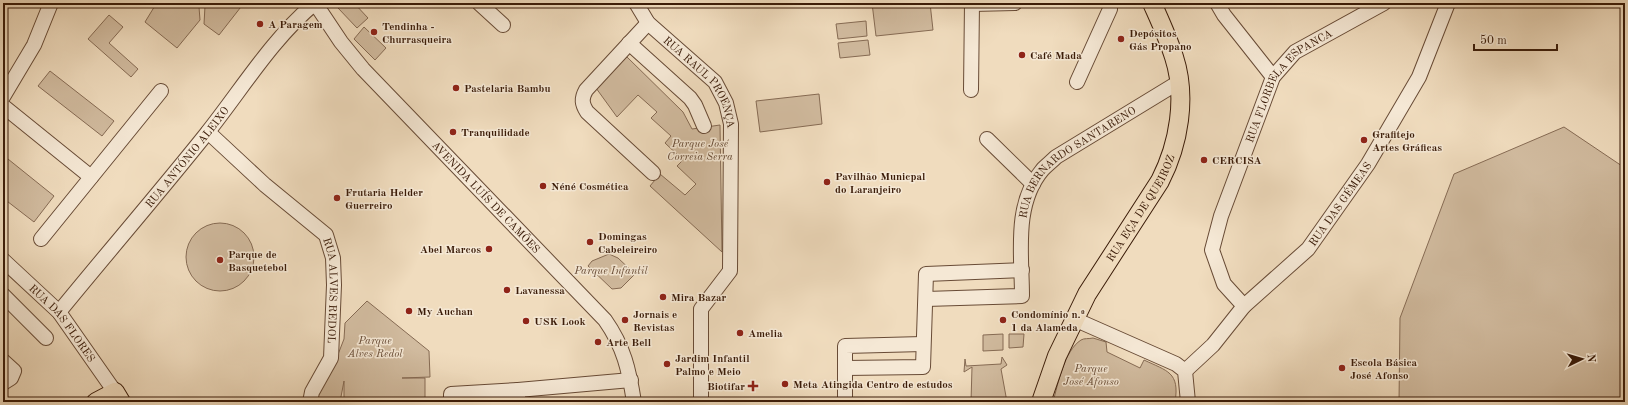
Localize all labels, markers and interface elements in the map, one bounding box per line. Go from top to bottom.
marker: A Paragem [255,19,265,29]
place label: A Paragem [268,20,323,31]
place label: Tendinha - Churrasqueira [382,22,452,46]
scale bar [1474,26,1557,52]
marker: Tendinha - Churrasqueira [369,27,379,37]
street label: RUA FLORBELA ESPANCA [1245,28,1335,145]
place label: Depósitos Gás Propano [1129,29,1192,53]
marker: Depósitos Gás Propano [1116,34,1126,44]
text: 50 m [1480,34,1507,47]
street label: RUA RAUL PROENÇA [661,35,736,130]
marker: Café Mada [1017,50,1027,60]
place label: Café Mada [1030,51,1082,62]
marker: Pastelaria Bambu [451,83,461,93]
place label: Pastelaria Bambu [464,84,550,95]
street label: RUA ANTÓNIO ALEIXO [144,105,232,210]
street label: RUA BERNARDO SANTARENO [1018,105,1139,219]
marker: Tranquilidade [448,127,458,137]
place label: Tranquilidade [461,128,530,139]
place label: Grafitejo Artes Gráficas [1372,130,1442,154]
marker: Grafitejo Artes Gráficas [1359,135,1369,145]
park label: Parque José Correia Serra [667,139,733,163]
street label: AVENIDA LUÍS DE CAMÕES [429,140,541,256]
street label: RUA EÇA DE QUEIROZ [1105,154,1178,264]
marker: CERCISA [1199,155,1209,165]
place label: CERCISA [1212,156,1262,167]
street label: RUA DAS GÉMEAS [1308,160,1375,249]
place label: Pavilhão Municpal do Laranjeiro [835,172,926,196]
marker: Pavilhão Municpal do Laranjeiro [822,177,832,187]
marker: Néné Cosmética [538,181,548,191]
place label: Néné Cosmética [551,182,629,193]
place label: Frutaria Helder Guerreiro [345,188,423,212]
marker: Frutaria Helder Guerreiro [332,193,342,203]
place label: Domingas Cabeleireiro [598,232,658,256]
street label: RUA ALVES REDOL [320,237,338,344]
marker: Domingas Cabeleireiro [585,237,595,247]
marker: Abel Marcos [484,244,494,254]
place label: Abel Marcos [420,245,481,256]
place label: Parque de Basquetebol [228,250,288,274]
marker: Parque de Basquetebol [215,255,225,265]
park label: Parque Infantil [573,266,648,277]
street label: RUA DAS FLORES [26,283,96,365]
marker: Lavanessa [502,285,512,295]
place label: Lavanessa [515,286,565,297]
marker: Mira Bazar [658,292,668,302]
place label: Mira Bazar [671,293,727,304]
marker: My Auchan [404,306,414,316]
place label: My Auchan [417,307,473,318]
place label: Jornais e Revistas [633,310,677,334]
place label: Condomínio n.º 1 da Alameda [1011,310,1085,334]
marker: Jornais e Revistas [620,315,630,325]
marker: Condomínio n.º 1 da Alameda [998,315,1008,325]
marker: USK Look [521,316,531,326]
place label: USK Look [534,317,586,328]
marker: Amelia [735,328,745,338]
place label: Amelia [748,329,783,340]
park label: Parque Alves Redol [346,336,403,360]
marker: Arte Bell [593,337,603,347]
place label: Arte Bell [606,338,652,349]
north arrow [1562,339,1602,379]
place label: Jardim Infantil Palmo e Meio [675,354,750,378]
text: N [1585,354,1596,364]
place label: Escola Básica José Afonso [1350,358,1418,382]
marker: Jardim Infantil Palmo e Meio [662,359,672,369]
marker: Escola Básica José Afonso [1337,363,1347,373]
park label: Parque José Afonso [1063,364,1119,388]
marker: Meta Atingida Centro de estudos [780,379,790,389]
place label: Meta Atingida Centro de estudos [793,380,953,391]
marker: Biotifar [748,381,758,391]
place label: Biotifar [707,382,745,393]

